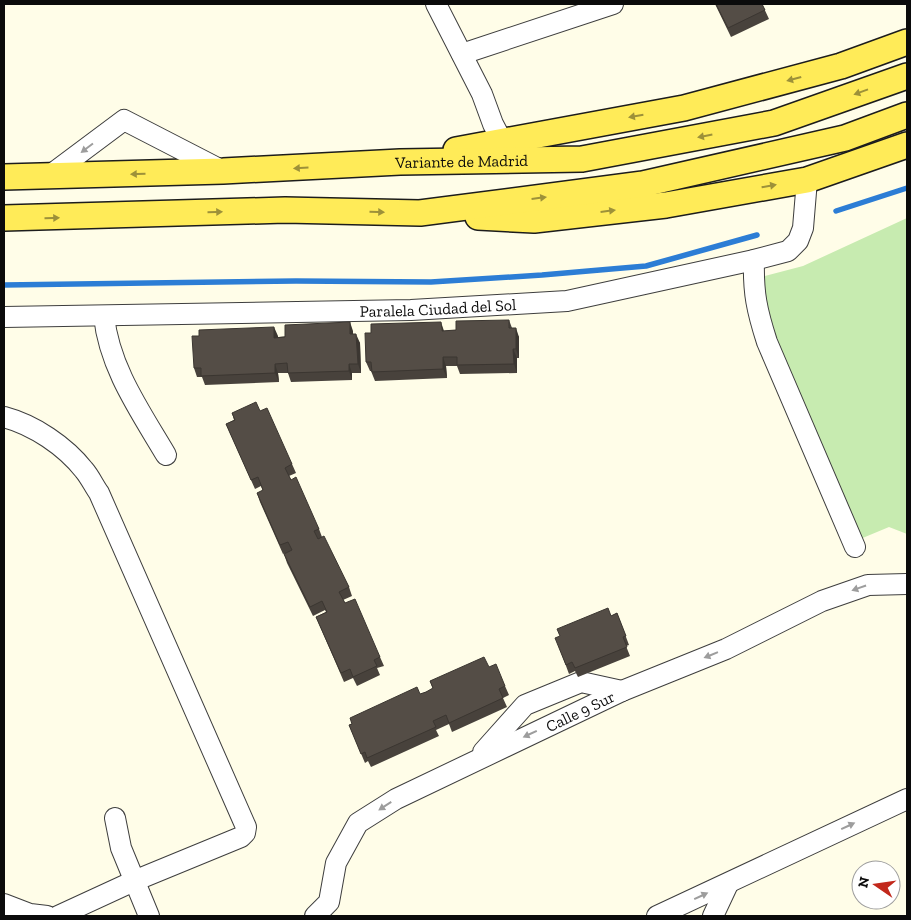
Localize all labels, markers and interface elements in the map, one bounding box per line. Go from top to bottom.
one-way arrow [787,75,802,83]
one-way arrow [854,89,869,96]
one-way arrow [628,113,644,121]
one-way arrow [697,133,713,141]
one-way arrow [80,143,94,153]
street label: Variante de Madrid [394,151,528,172]
one-way arrow [292,164,308,172]
one-way arrow [130,170,146,178]
one-way arrow [761,182,777,190]
one-way arrow [531,194,547,202]
one-way arrow [601,207,617,215]
one-way arrow [207,208,223,216]
one-way arrow [370,208,386,216]
one-way arrow [45,213,61,221]
street label: Paralela Ciudad del Sol [359,295,517,321]
one-way arrow [851,584,866,592]
one-way arrow [703,651,718,659]
street label: Calle 9 Sur [543,687,618,736]
one-way arrow [523,730,537,738]
one-way arrow [378,801,391,811]
one-way arrow [841,822,855,830]
north arrow [851,860,901,910]
text: N [854,875,873,889]
one-way arrow [694,892,709,900]

